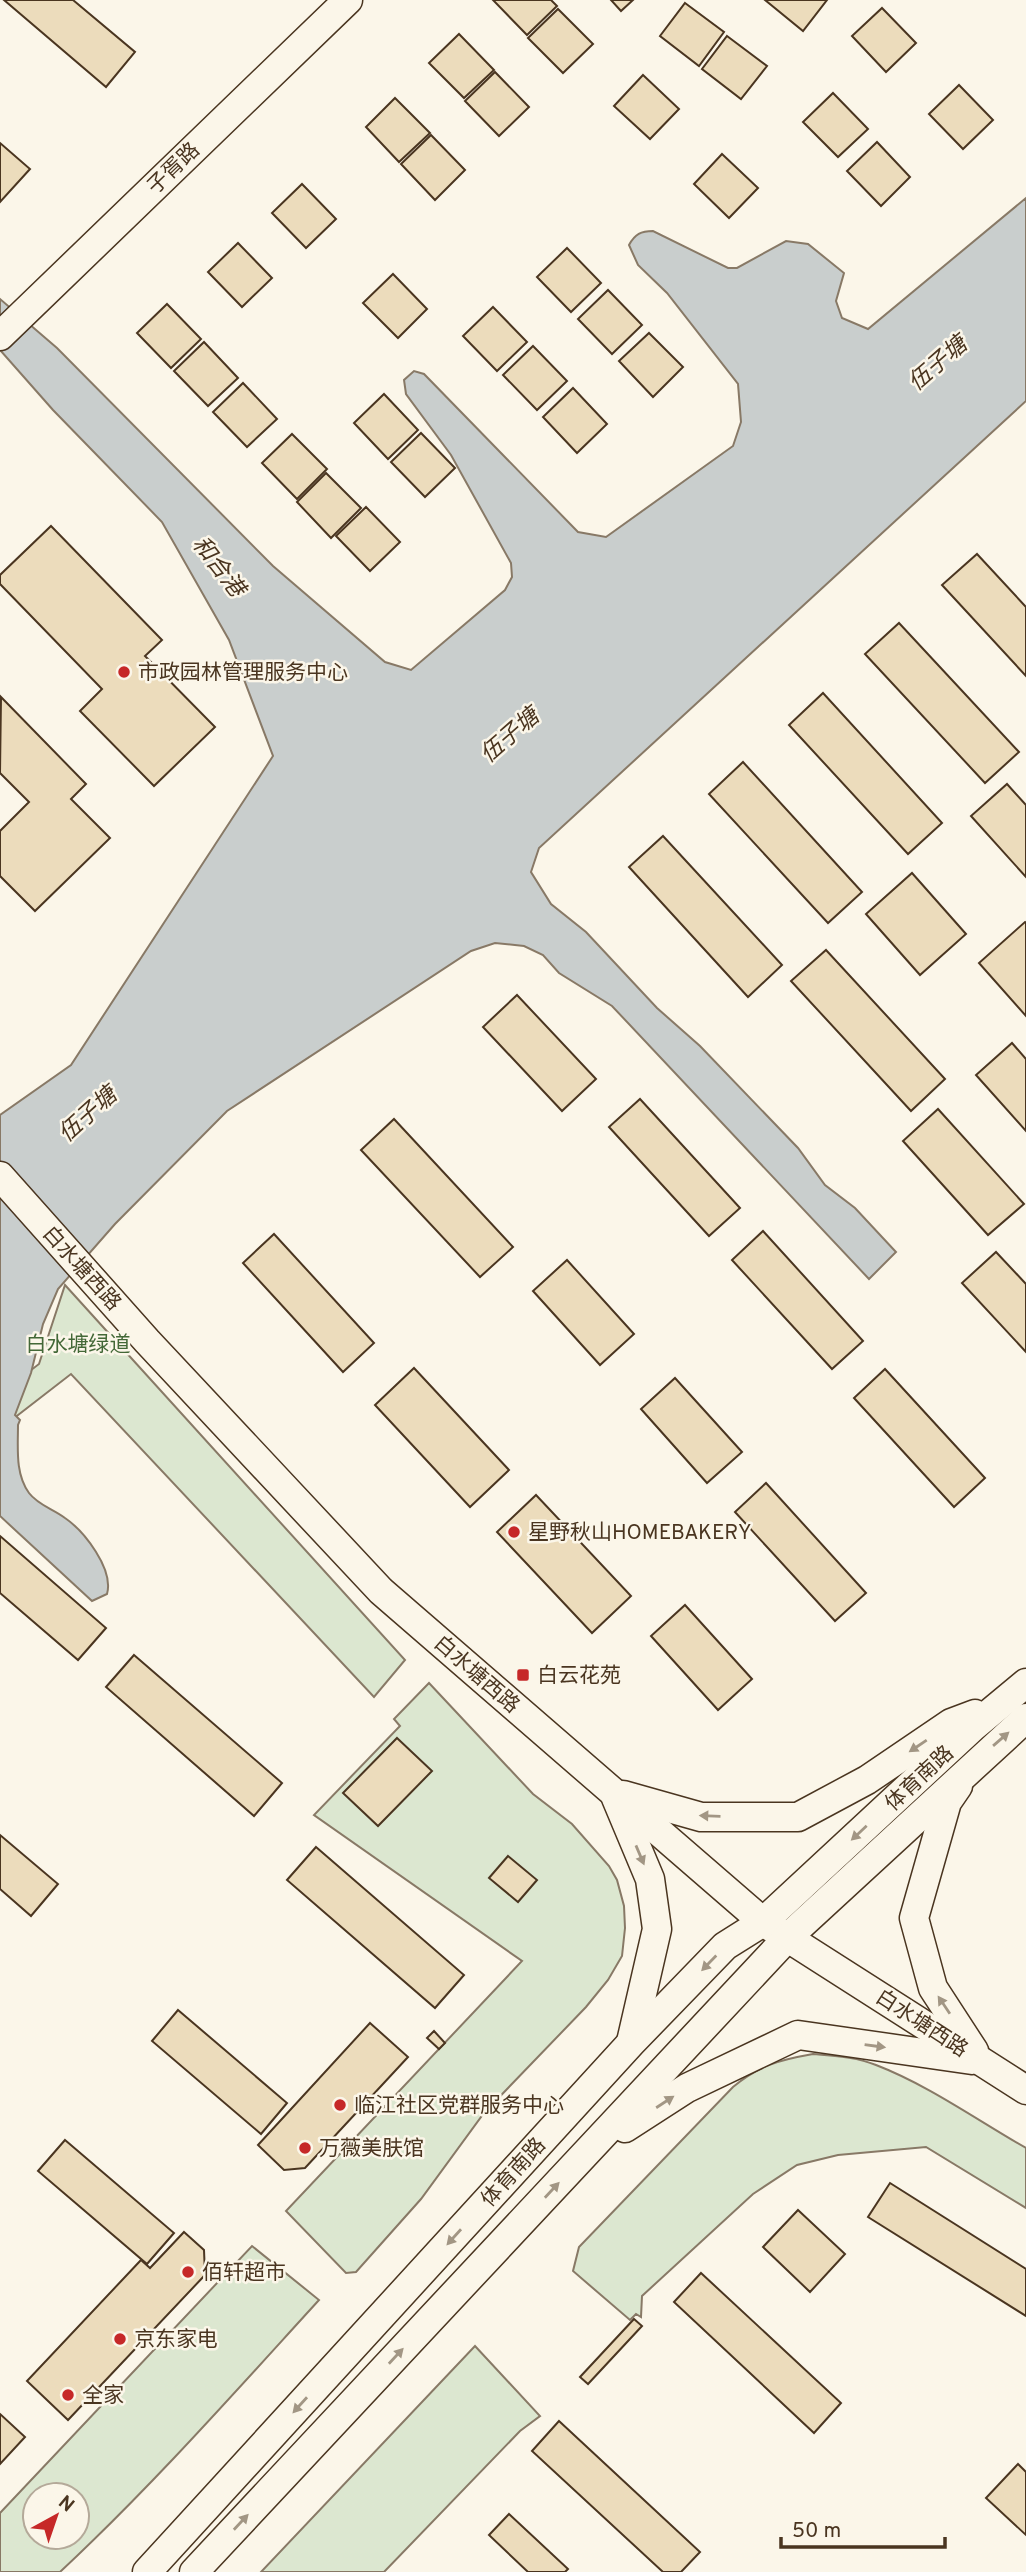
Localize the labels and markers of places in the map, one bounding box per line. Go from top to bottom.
place label: 市政园林管理服务中心 [138,660,348,687]
marker: 市政园林管理服务中心 [116,664,132,680]
place label: 星野秋山HOMEBAKERY [528,1520,751,1547]
marker: 星野秋山HOMEBAKERY [506,1524,522,1540]
place label: 白云花苑 [537,1663,621,1690]
marker: 白云花苑 [515,1667,531,1683]
place label: 临江社区党群服务中心 [354,2093,564,2120]
marker: 临江社区党群服务中心 [332,2097,348,2113]
place label: 万薇美肤馆 [319,2136,424,2163]
marker: 万薇美肤馆 [297,2140,313,2156]
place label: 佰轩超市 [202,2260,286,2287]
marker: 佰轩超市 [180,2264,196,2280]
place label: 京东家电 [134,2327,218,2354]
marker: 京东家电 [112,2331,128,2347]
place label: 全家 [82,2383,124,2410]
marker: 全家 [60,2387,76,2403]

